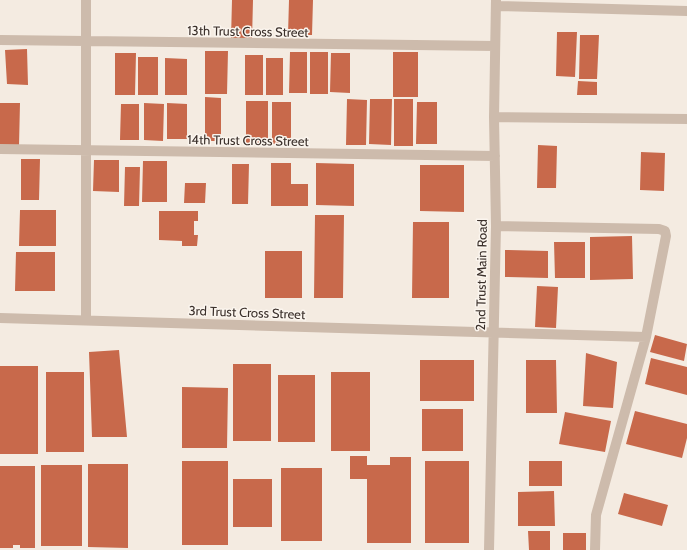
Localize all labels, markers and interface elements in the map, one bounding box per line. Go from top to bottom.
street label: 13th Trust Cross Street [187,22,309,40]
street label: 14th Trust Cross Street [187,131,310,149]
street label: 2nd Trust Main Road [472,219,490,331]
street label: 3rd Trust Cross Street [188,302,306,322]

